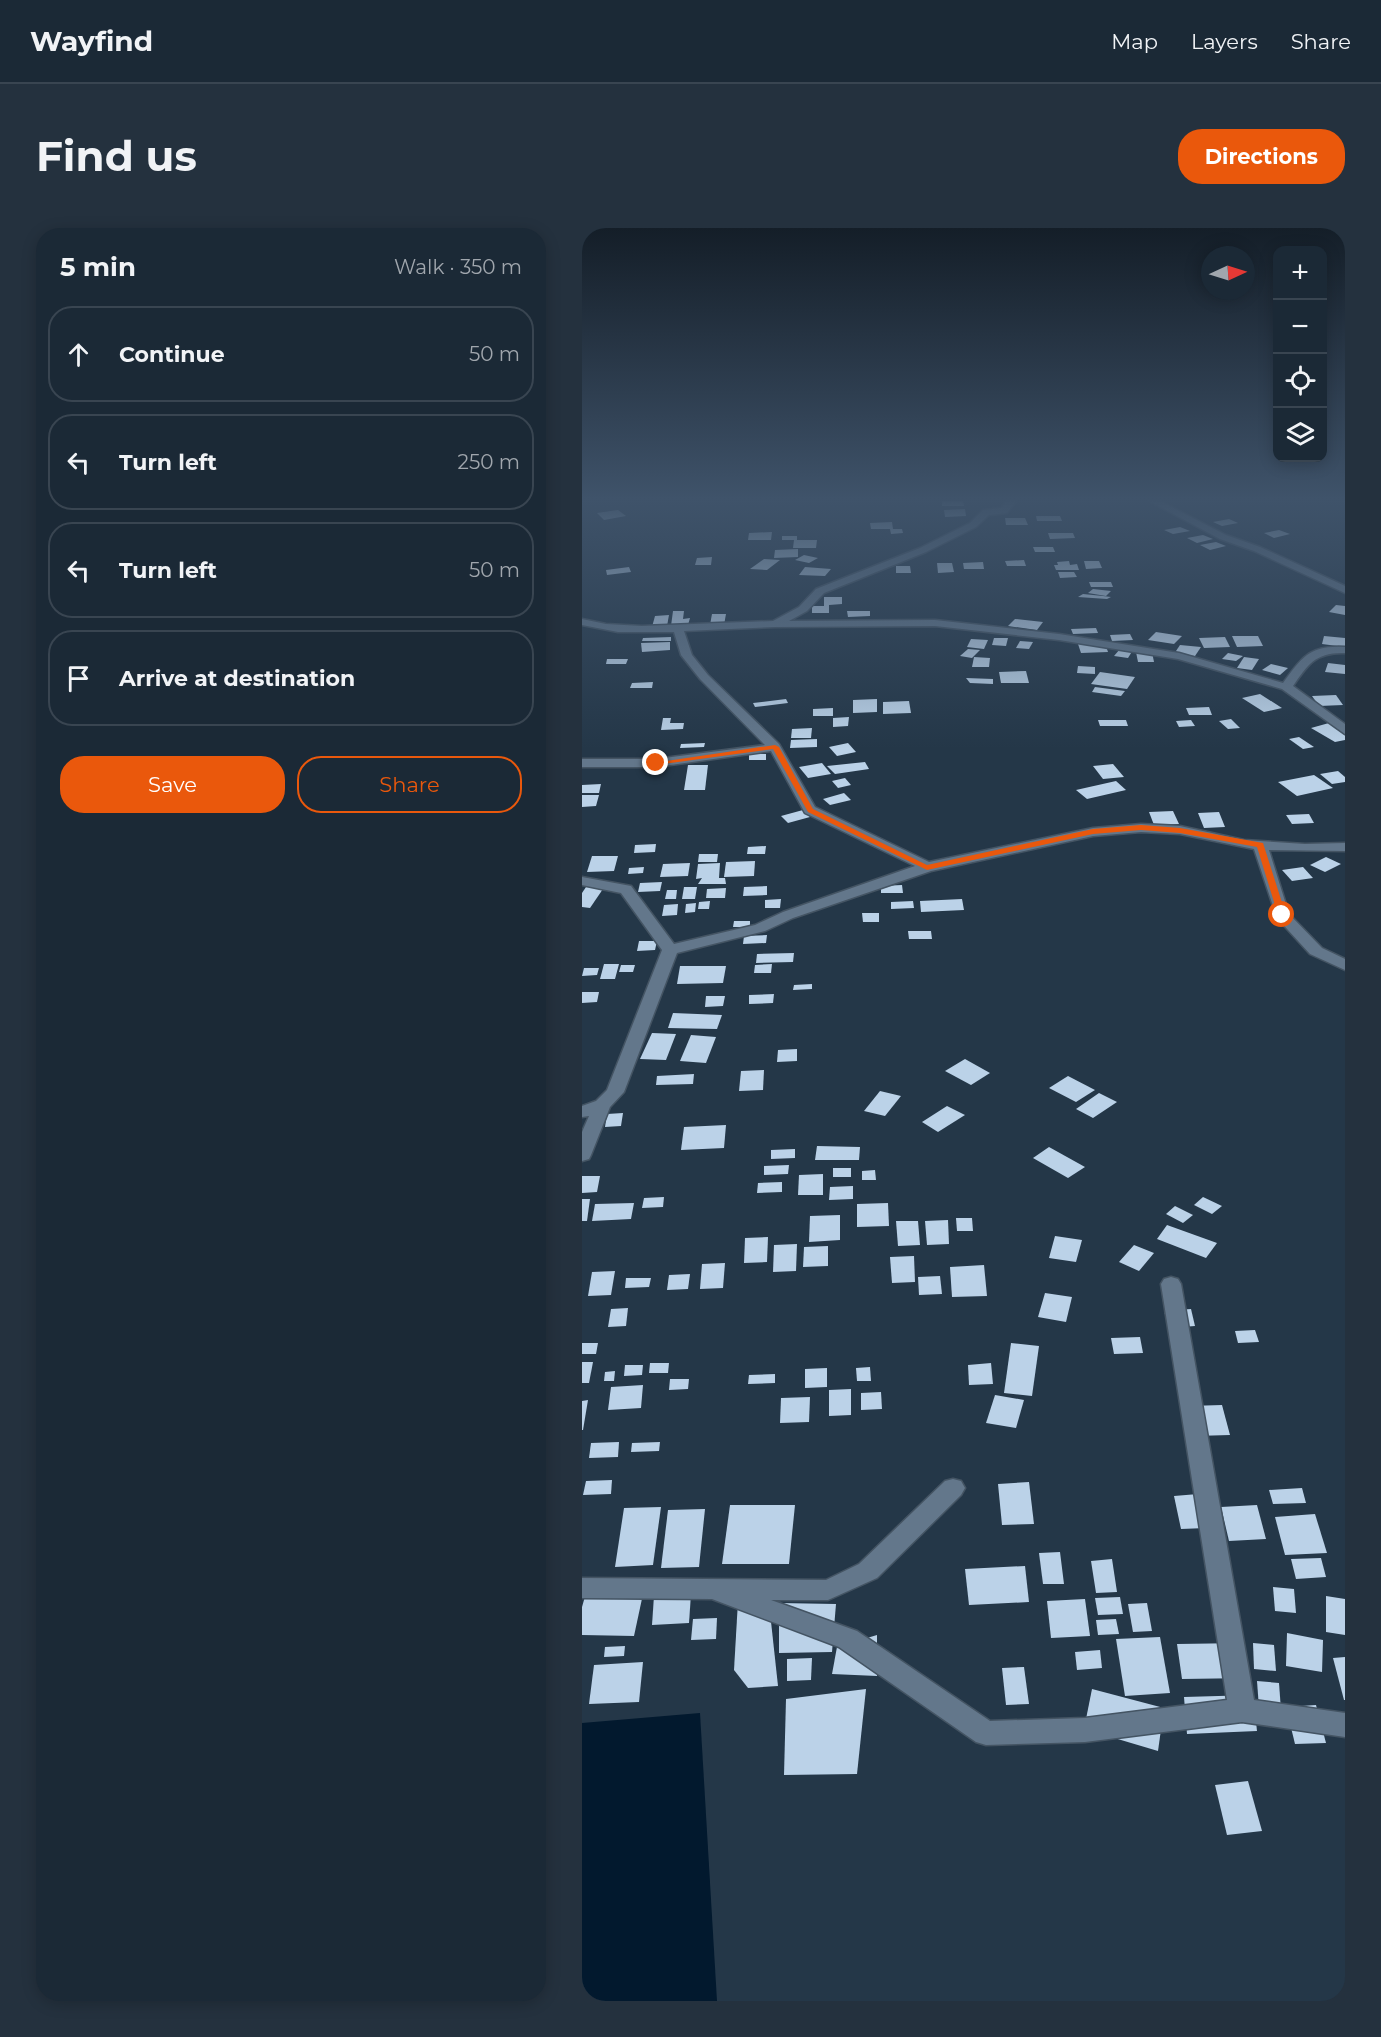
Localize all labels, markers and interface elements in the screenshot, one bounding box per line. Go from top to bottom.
text: Wayfind [30,24,153,58]
text: Map [1111,29,1158,54]
text: Layers [1191,29,1258,54]
text: Share [1291,29,1351,54]
button: Directions [1178,129,1345,184]
text: Find us [36,130,197,182]
north arrow [1201,246,1255,300]
map controls [1273,246,1327,462]
button: + [1273,246,1327,300]
text: 5 min [60,251,136,283]
text: Walk · 350 m [394,255,522,279]
button: − [1273,300,1327,354]
icon: ahead [62,338,95,371]
text: Continue [119,341,225,368]
text: 50 m [469,342,520,366]
button: locate [1273,354,1327,408]
button: layers [1273,408,1327,462]
icon: left [62,446,95,479]
text: Turn left [119,449,217,476]
text: 250 m [458,450,520,474]
icon: left [62,554,95,587]
text: Turn left [119,557,217,584]
text: 50 m [469,558,520,582]
icon: arrive [62,662,95,695]
text: Arrive at destination [119,665,355,692]
route end [642,749,668,775]
button: Save [60,756,285,813]
button: Share [297,756,522,813]
route start [1268,901,1294,927]

